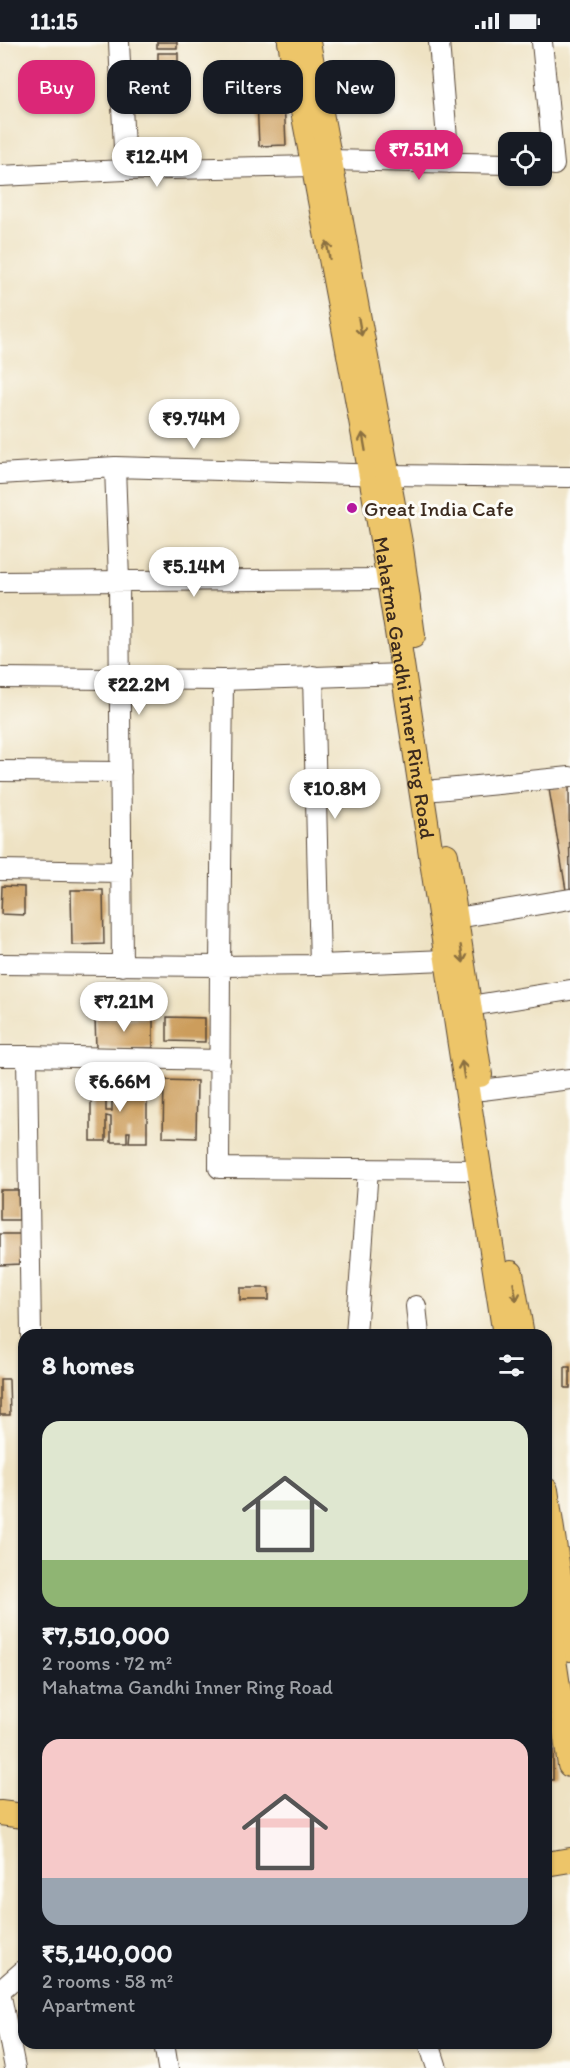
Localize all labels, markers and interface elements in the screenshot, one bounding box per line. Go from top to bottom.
text: 11:15 [30,8,78,35]
chip: Buy [18,60,95,114]
chip: Rent [107,60,191,114]
chip: Filters [203,60,303,114]
chip: New [315,60,395,114]
pin: ₹7.51M [370,130,468,181]
map controls [498,132,552,186]
button: locate [498,132,552,186]
pin: ₹12.4M [108,137,206,188]
text: ₹7.51M [389,137,449,161]
text: ₹12.4M [126,144,188,168]
one-way arrow [322,240,333,260]
one-way arrow [355,316,366,336]
pin: ₹9.74M [145,399,243,450]
text: ₹9.74M [163,406,225,430]
one-way arrow [358,432,369,452]
place label: Great India Cafe [364,496,514,521]
marker: Great India Cafe [345,501,359,515]
street label: Mahatma Gandhi Inner Ring Road [369,535,441,841]
pin: ₹5.14M [145,547,243,598]
text: ₹5.14M [163,554,225,578]
pin: ₹22.2M [90,665,188,716]
text: ₹22.2M [108,672,170,696]
pin: ₹10.8M [286,769,384,820]
text: ₹10.8M [304,776,366,800]
one-way arrow [457,944,468,964]
pin: ₹7.21M [75,982,173,1033]
text: ₹7.21M [94,989,154,1013]
one-way arrow [457,1060,468,1080]
pin: ₹6.66M [71,1062,169,1113]
text: ₹6.66M [89,1069,151,1093]
one-way arrow [509,1282,520,1302]
text: 8 homes [42,1349,134,1381]
icon: filters [495,1349,528,1382]
icon: home [231,1460,339,1568]
text: ₹7,510,000 [42,1619,170,1651]
text: 2 rooms · 72 m² [42,1651,172,1675]
text: Mahatma Gandhi Inner Ring Road [42,1675,333,1699]
icon: home [231,1778,339,1886]
text: ₹5,140,000 [42,1937,172,1969]
text: 2 rooms · 58 m² [42,1969,173,1993]
text: Apartment [42,1993,135,2017]

